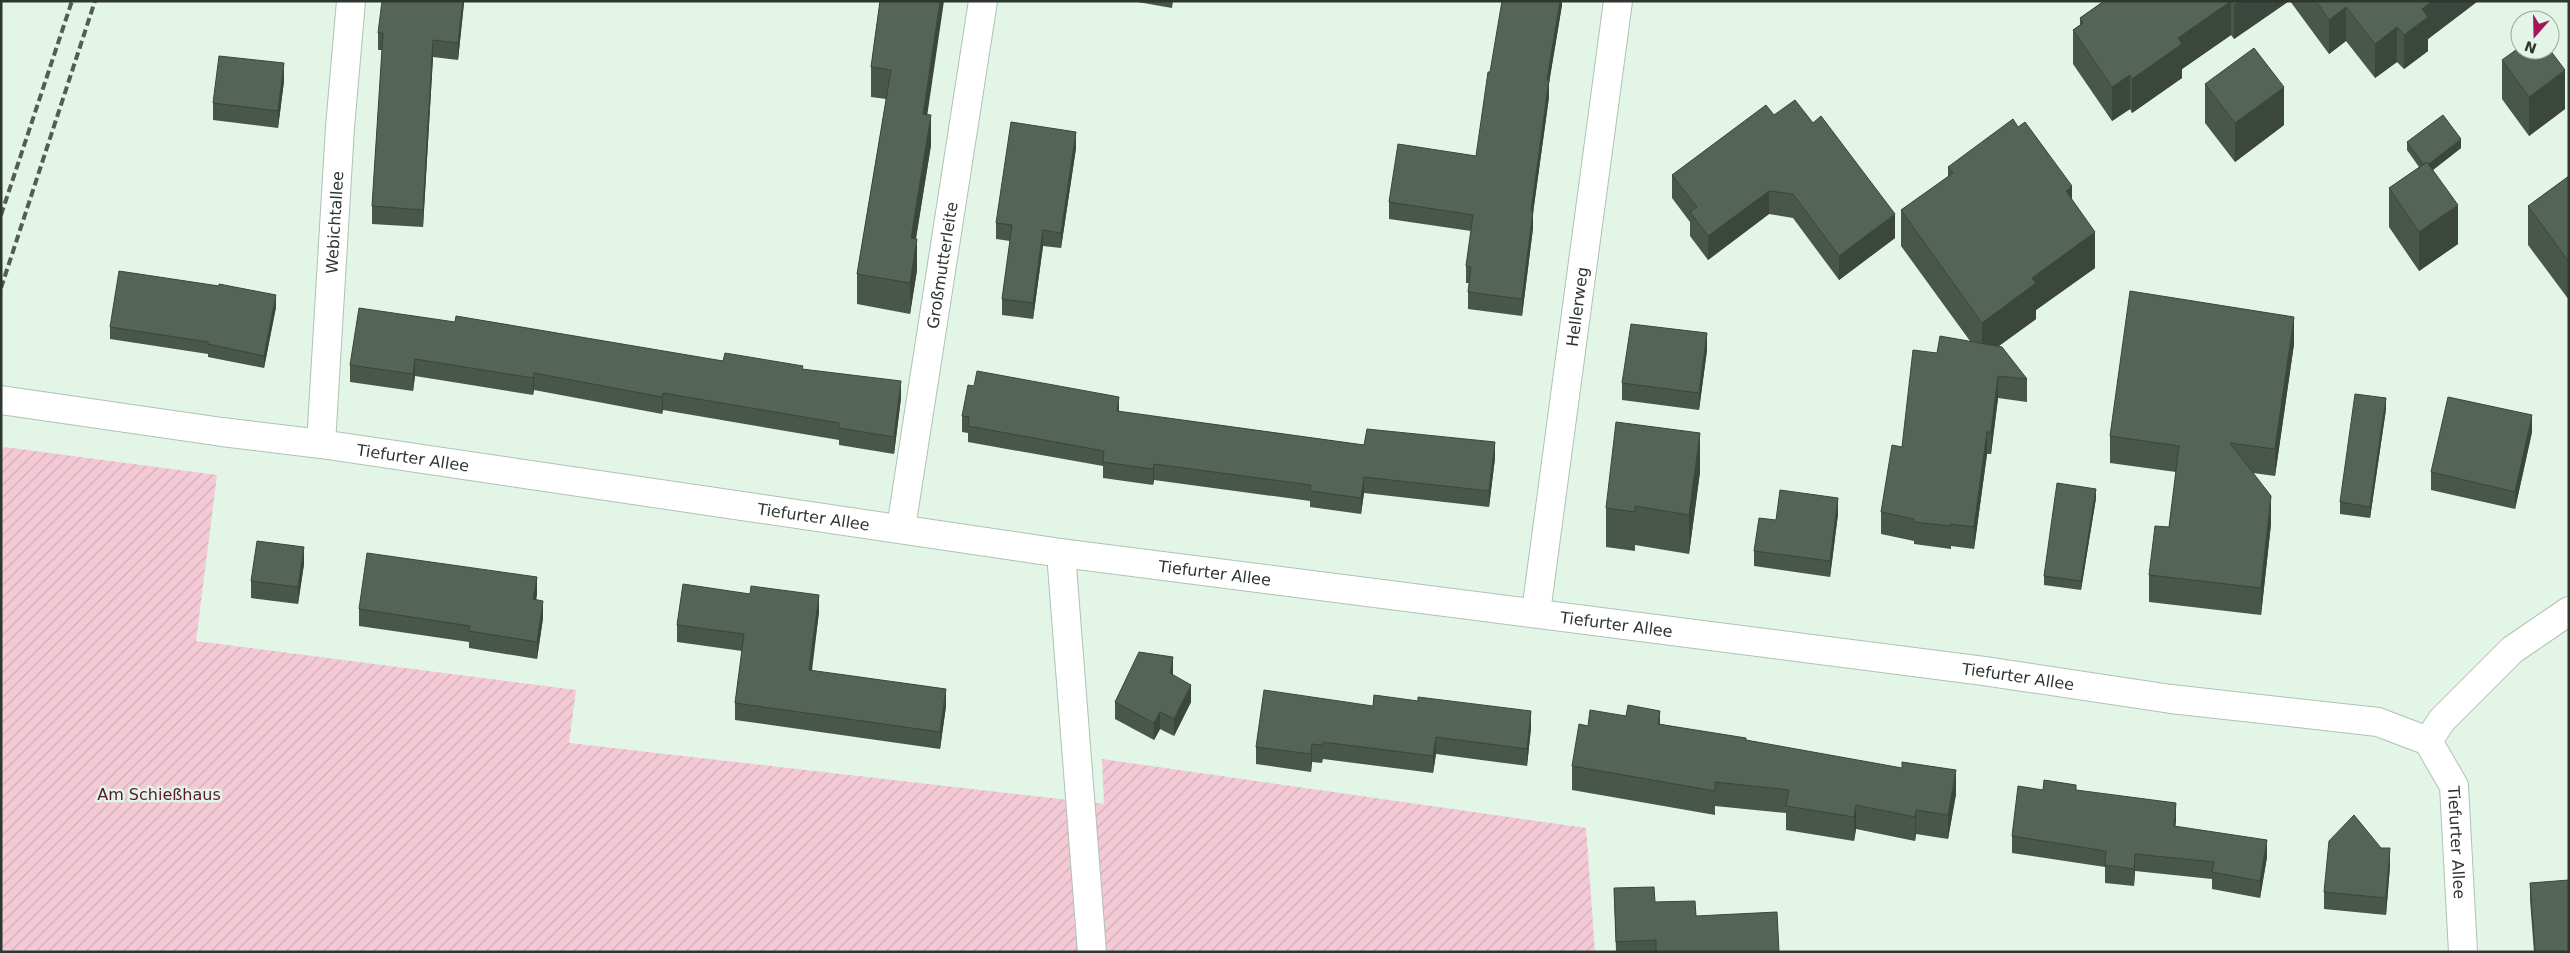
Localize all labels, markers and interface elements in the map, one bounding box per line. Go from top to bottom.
north arrow [2510,10,2560,60]
text: N [2522,38,2539,57]
street label: Webichtallee [322,170,347,274]
street label: Großmutterleite [923,200,962,330]
street label: Hellerweg [1563,266,1592,348]
street label: Tiefurter Allee [354,440,470,476]
street label: Tiefurter Allee [755,499,871,535]
street label: Tiefurter Allee [1156,556,1272,590]
street label: Tiefurter Allee [1558,608,1674,641]
street label: Tiefurter Allee [1960,659,2075,694]
park label: Am Schießhaus [97,785,221,804]
street label: Tiefurter Allee [2444,785,2469,900]

